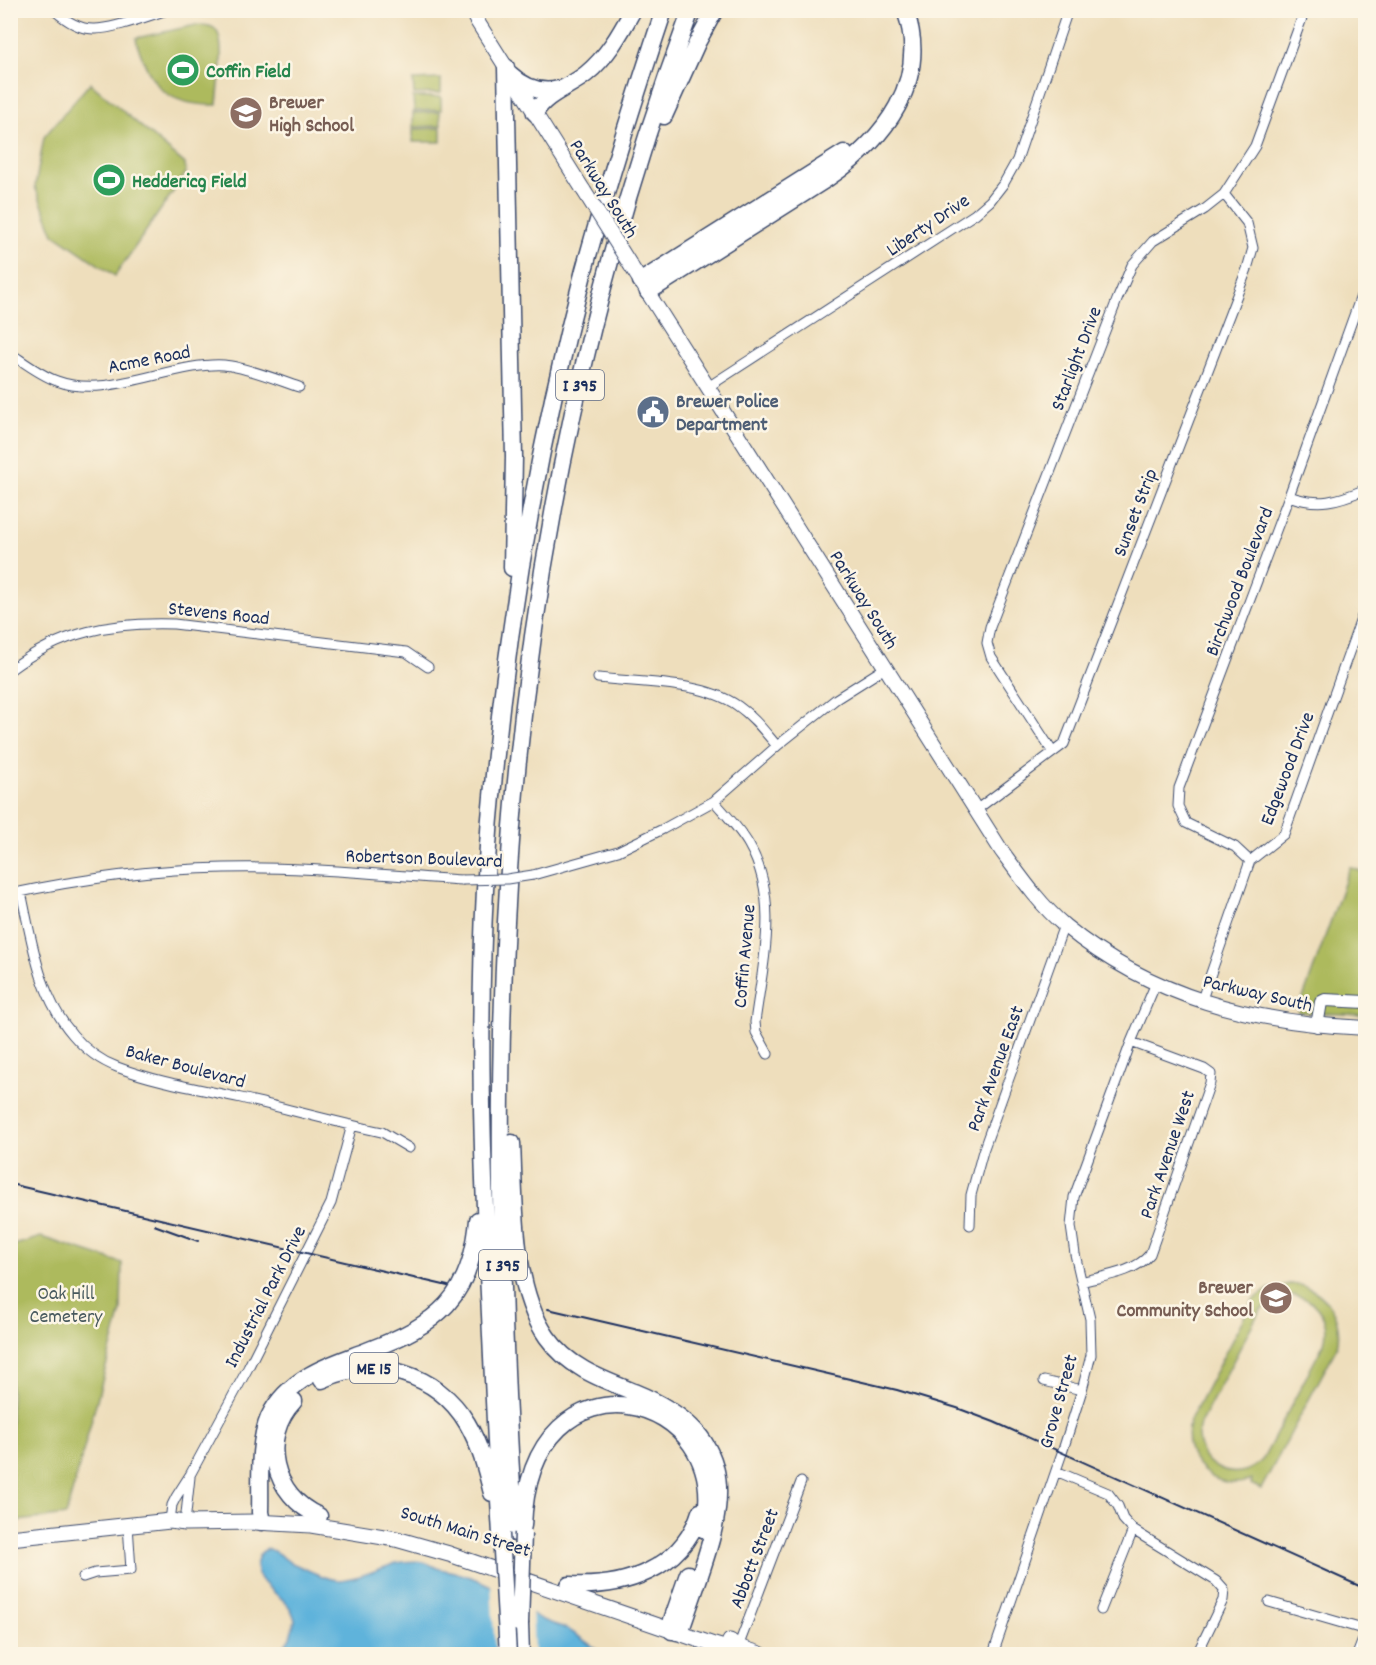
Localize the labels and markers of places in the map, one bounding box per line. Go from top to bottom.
sports icon: Coffin Field [165,52,201,88]
place label: Coffin Field [206,59,291,87]
place label: Brewer High School [269,90,354,141]
school or university icon: Brewer High School [228,95,264,131]
sports icon: Heddericg Field [91,162,127,198]
place label: Heddericg Field [132,169,247,197]
place label: Brewer Police Department [676,389,779,440]
public building icon: Brewer Police Department [635,394,671,430]
place label: Brewer Community School [1117,1275,1254,1326]
school or university icon: Brewer Community School [1258,1280,1294,1316]

